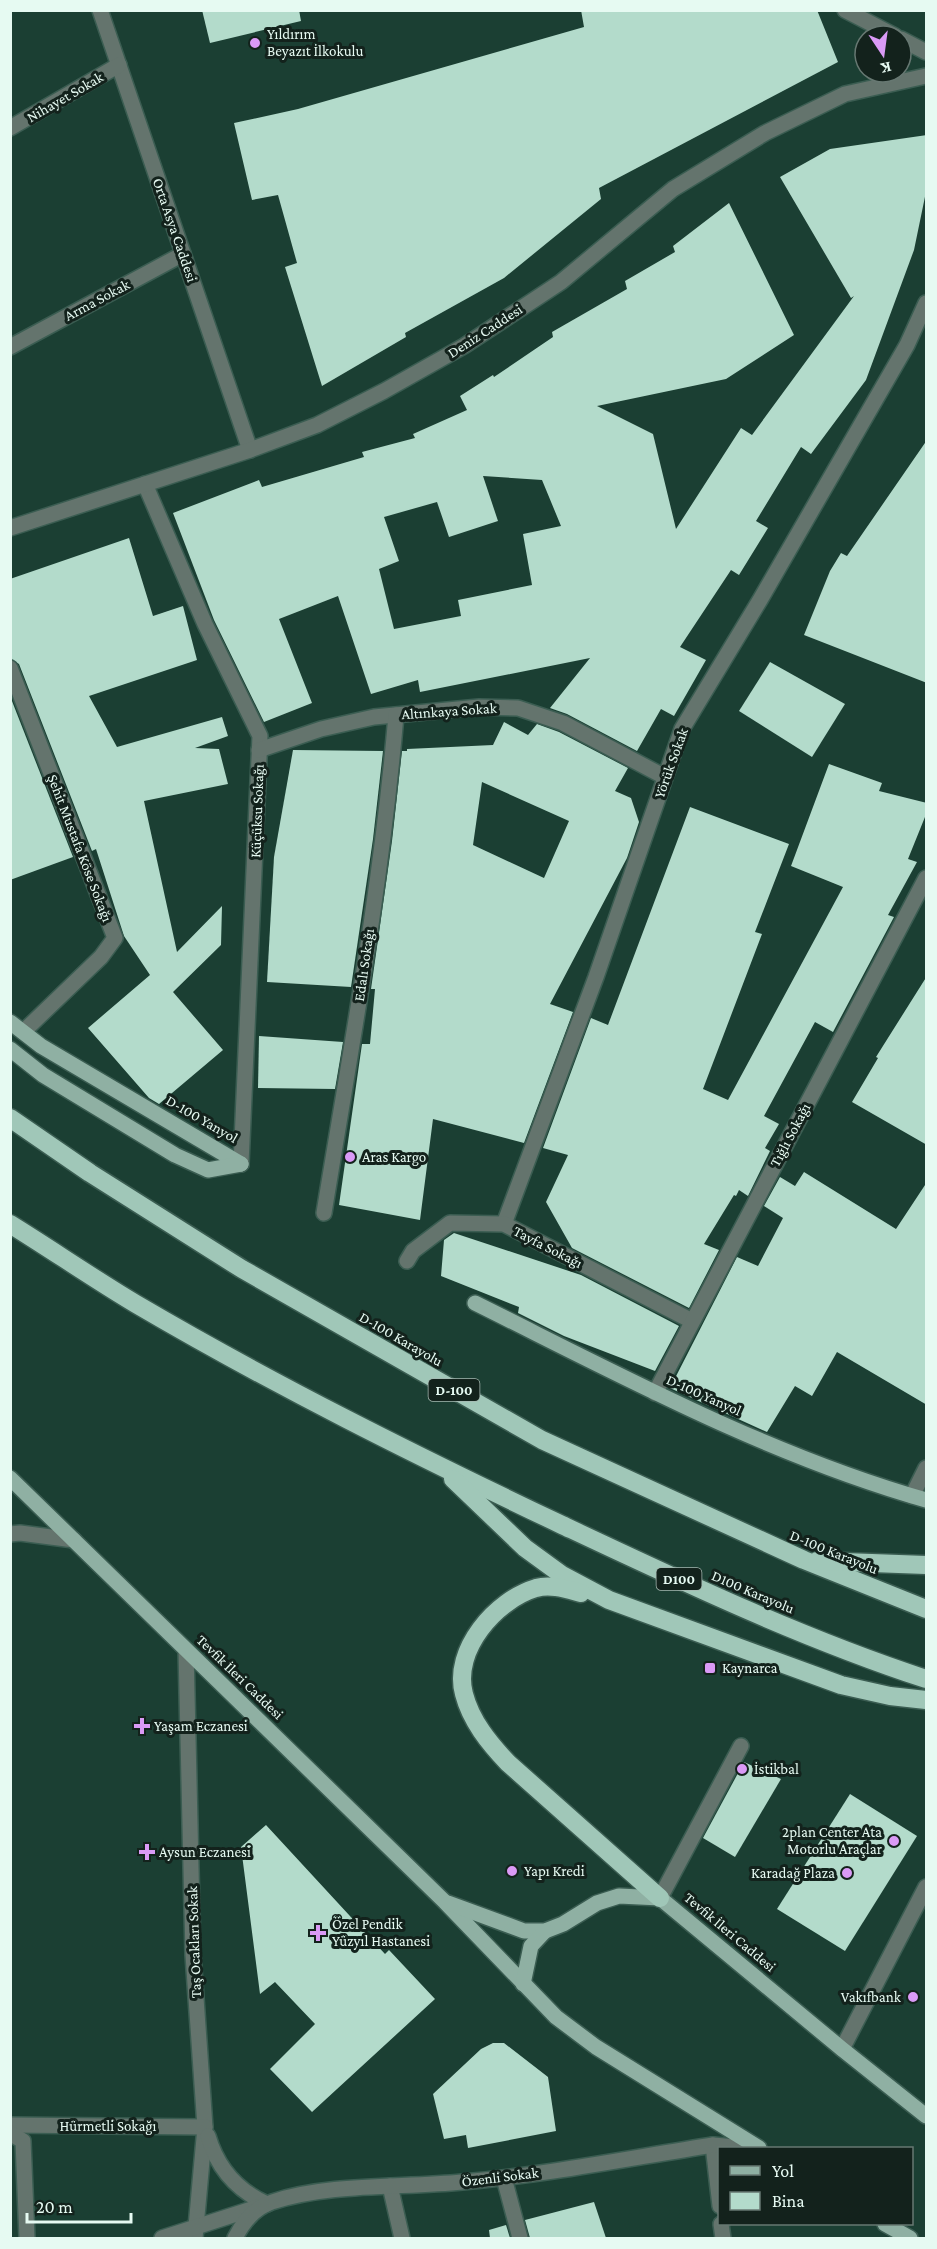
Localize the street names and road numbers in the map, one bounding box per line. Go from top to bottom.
street label: Nihayet Sokak [24,68,107,126]
street label: Orta Asya Caddesi [149,176,200,284]
street label: Arma Sokak [62,276,133,324]
street label: Deniz Caddesi [445,301,525,361]
street label: Altınkaya Sokak [401,700,498,723]
street label: Yörük Sokak [651,725,691,800]
street label: Küçüksu Sokağı [247,764,268,858]
street label: Şehit Mustafa Köse Sokağı [44,772,116,924]
street label: Edalı Sokağı [351,928,378,1003]
street label: D-100 Yanyol [163,1092,241,1147]
street label: Tığlı Sokağı [767,1100,814,1170]
street label: Tayfa Sokağı [510,1223,585,1272]
street label: D-100 Karayolu [356,1309,446,1370]
street label: D-100 Yanyol [664,1371,744,1420]
road number: D-100 [428,1379,480,1401]
street label: D-100 Karayolu [787,1527,880,1578]
street label: D100 Karayolu [709,1567,797,1618]
road number: D100 [656,1568,702,1590]
street label: Tevfik İleri Caddesi [193,1632,287,1722]
street label: Taş Ocakları Sokak [184,1885,205,1998]
street label: Tevfik İleri Caddesi [681,1889,779,1975]
street label: Hürmetli Sokağı [59,2118,157,2135]
street label: Özenli Sokak [461,2164,540,2190]

